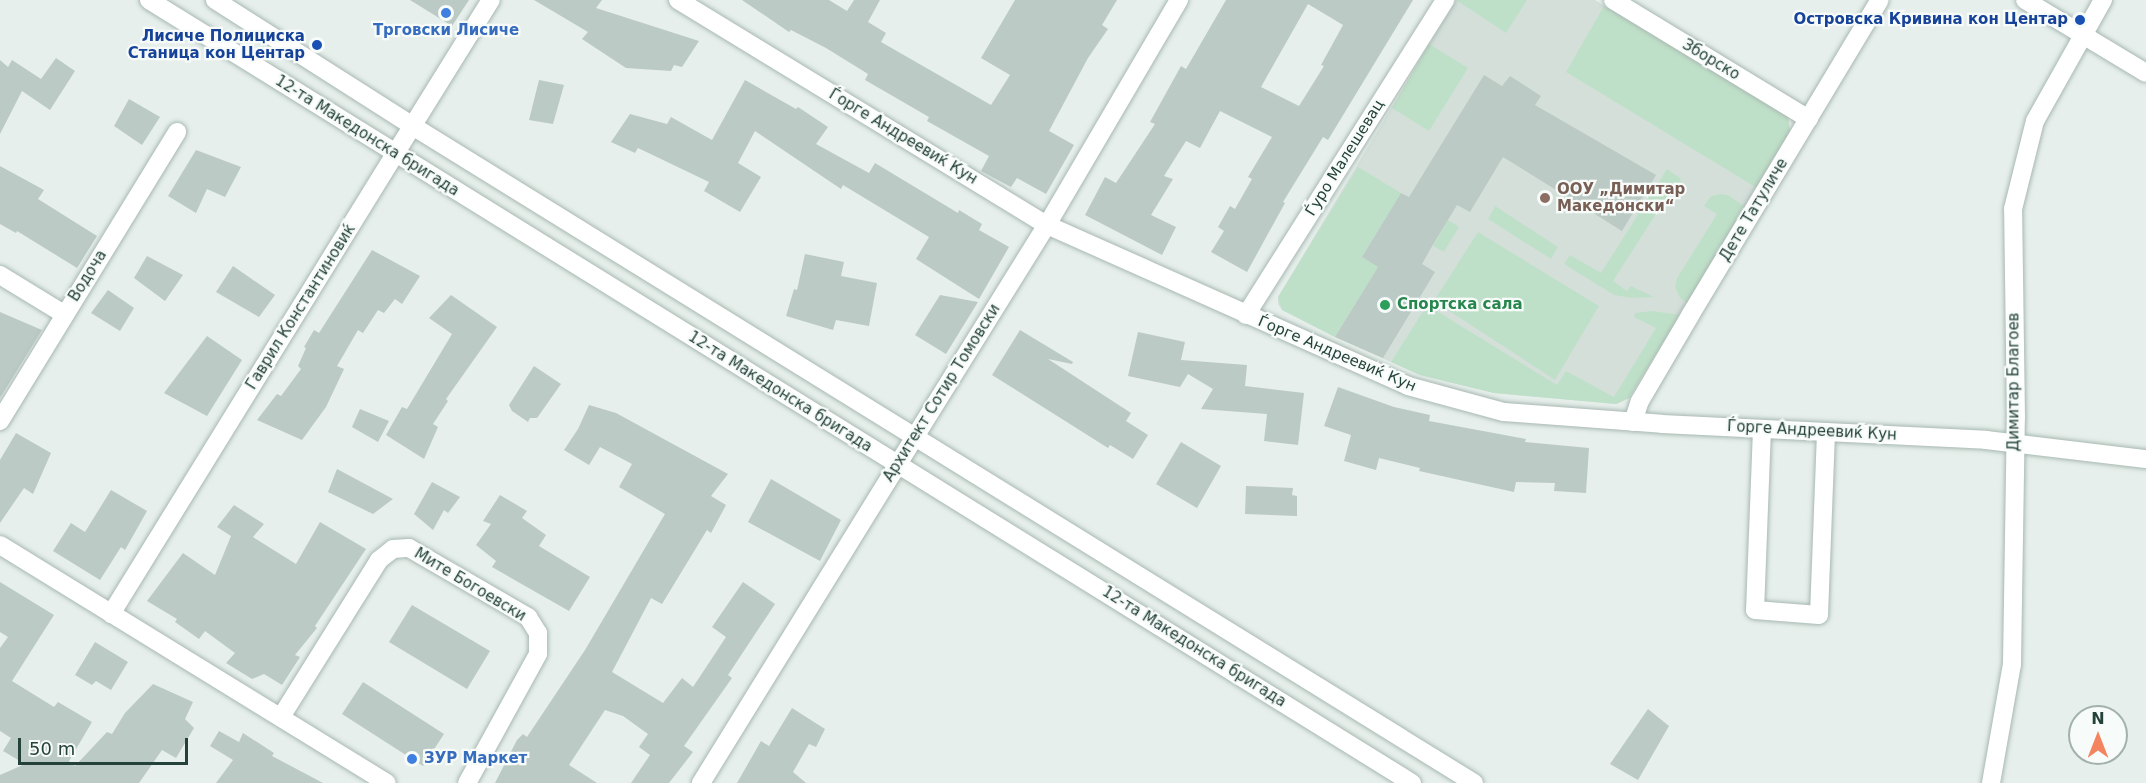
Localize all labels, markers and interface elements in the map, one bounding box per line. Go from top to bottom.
marker: Трговски Лисиче [439,6,453,20]
place label: Островска Кривина кон Центар [1793,11,2068,29]
marker: Островска Кривина кон Центар [2073,13,2087,27]
place label: Трговски Лисиче [373,22,519,40]
place label: Лисиче Полициска Станица кон Центар [128,27,305,62]
street label: Зборско [1679,36,1743,84]
marker: Лисиче Полициска Станица кон Центар [310,38,324,52]
street label: 12-та Македонска бригада [272,72,462,200]
street label: Ѓорге Андреевиќ Кун [826,86,980,188]
street label: Ѓуро Малешевац [1302,97,1388,219]
street label: Дете Татуличе [1716,155,1792,265]
place label: ООУ „Димитар Македонски“ [1557,180,1685,215]
marker: ООУ „Димитар Македонски“ [1538,191,1552,205]
street label: Гаврил Константиновиќ [243,221,359,393]
street label: Водоча [65,247,111,305]
place label: Спортска сала [1397,296,1523,314]
marker: Спортска сала [1378,298,1392,312]
street label: Архитект Сотир Томовски [880,301,1004,485]
street label: Ѓорге Андреевиќ Кун [1255,313,1419,395]
street label: Димитар Благоев [2005,313,2023,451]
street label: 12-та Македонска бригада [685,328,875,456]
street label: Ѓорге Андреевиќ Кун [1727,418,1897,444]
street label: Мите Богоевски [411,545,529,625]
street label: 12-та Македонска бригада [1099,583,1289,711]
north arrow [2068,705,2128,765]
text: N [2091,709,2105,728]
scale bar [21,726,190,764]
text: 50 m [29,738,75,759]
place label: ЗУР Маркет [424,750,527,768]
marker: ЗУР Маркет [405,752,419,766]

